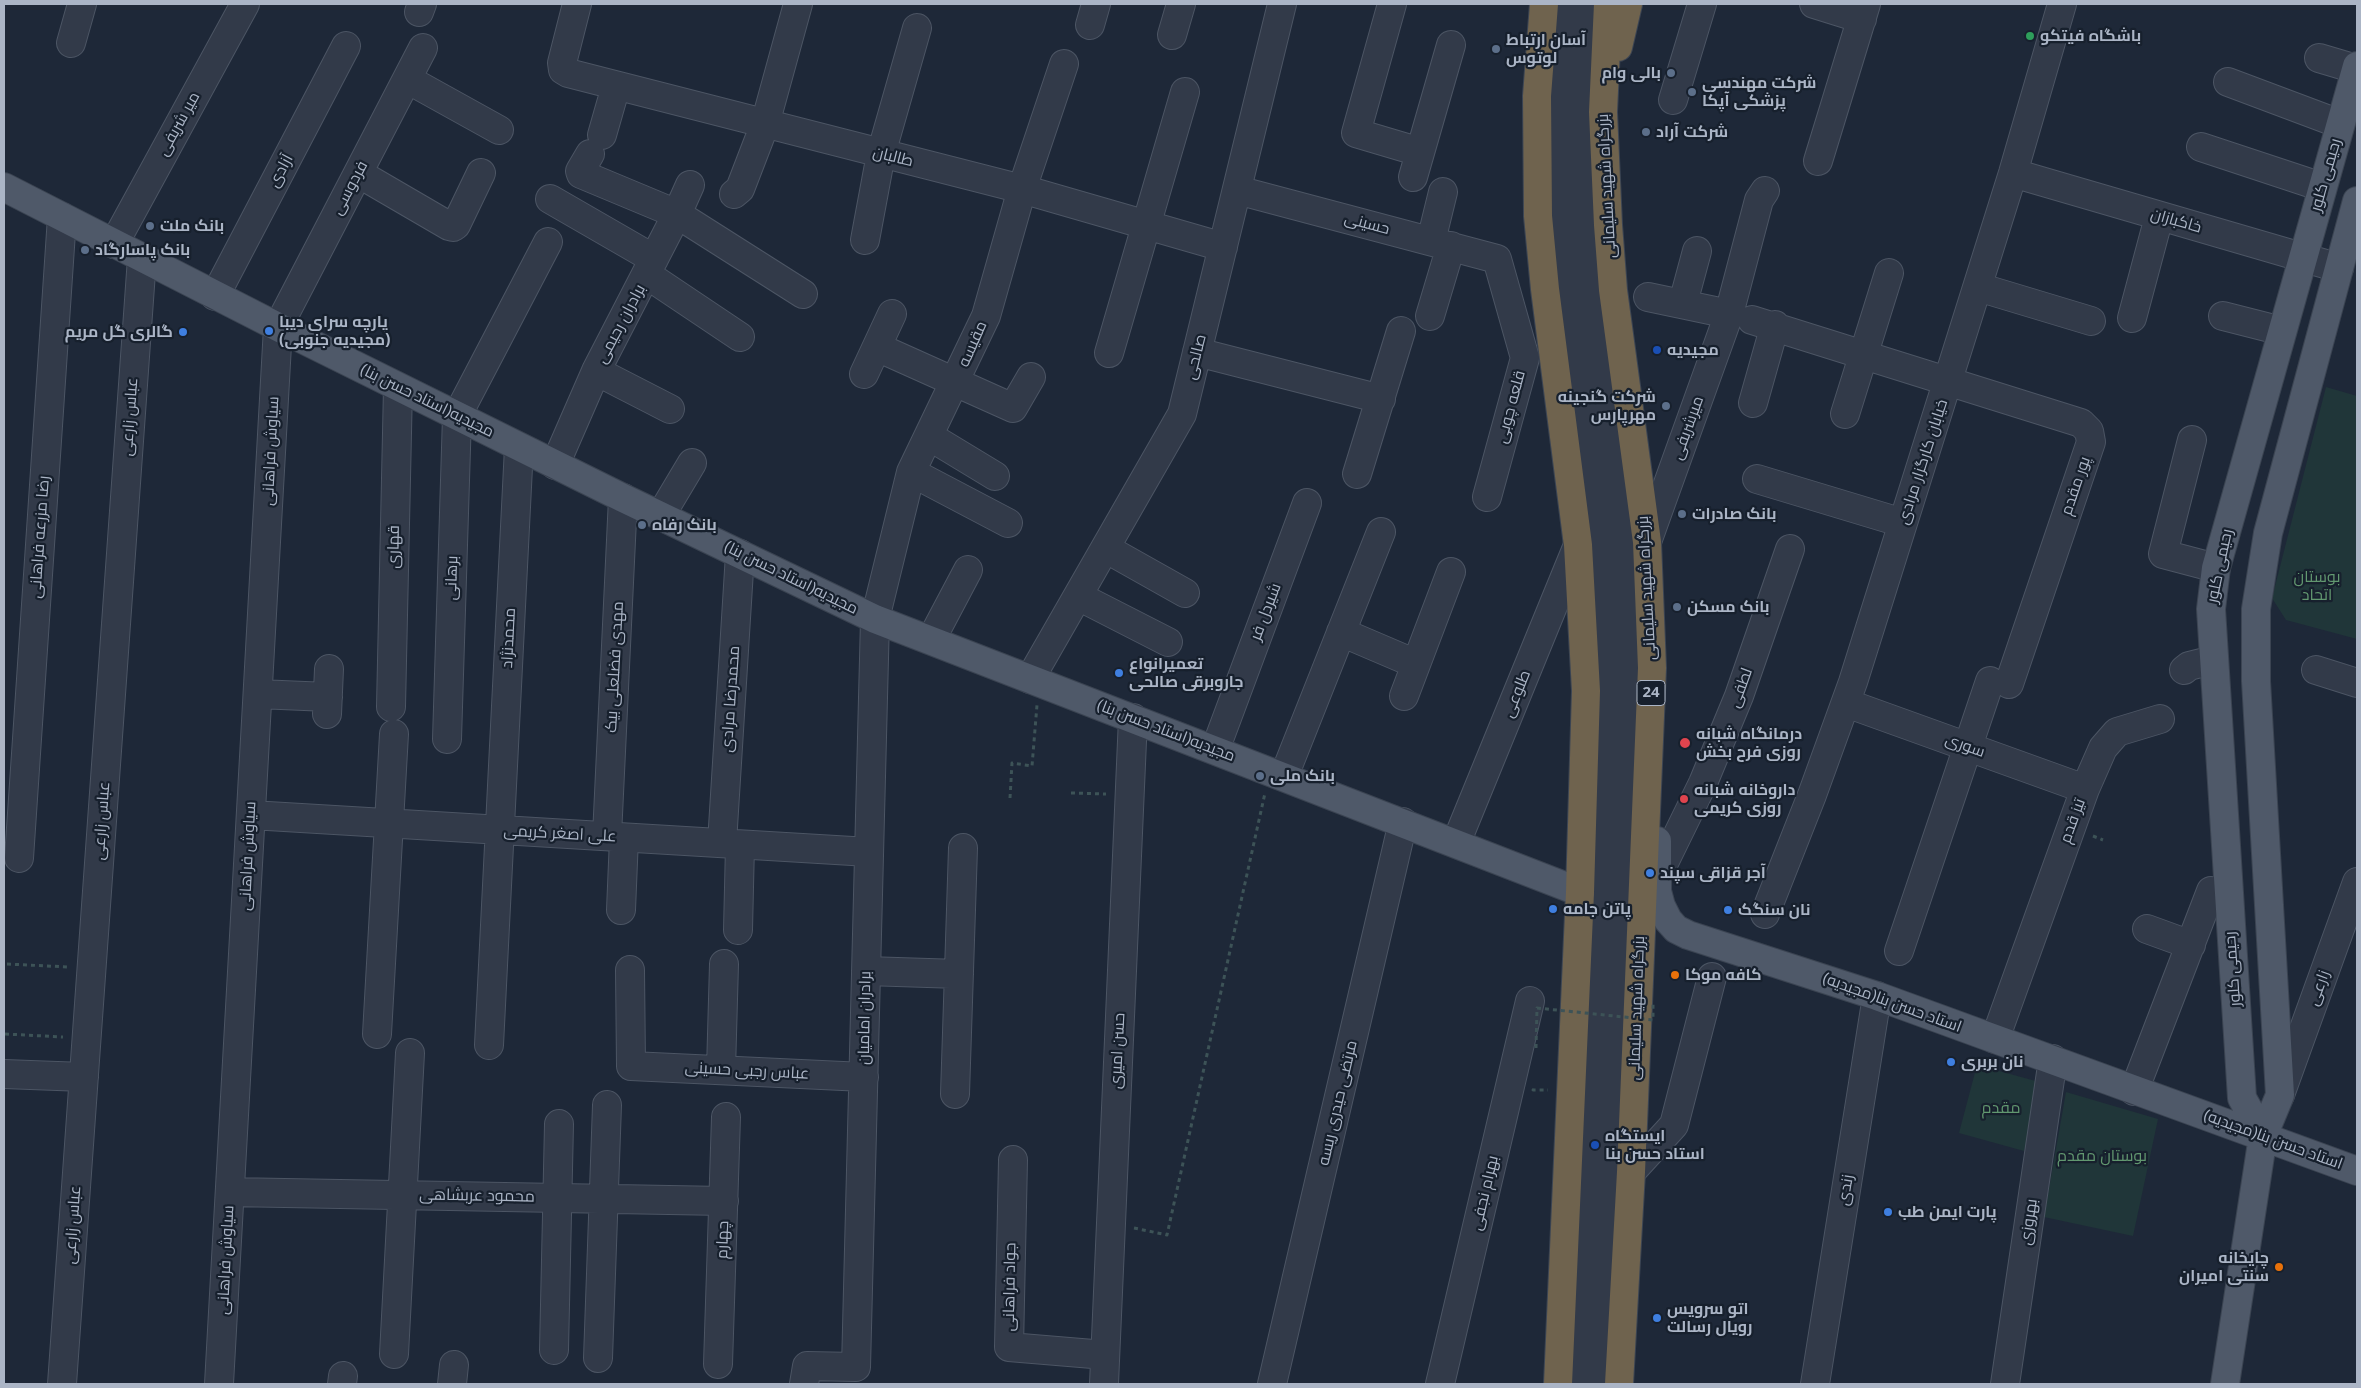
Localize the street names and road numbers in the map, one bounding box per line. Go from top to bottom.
street label: میر شریفی [154,89,204,159]
street label: بزرگراه شهید سلیمانی [1594,113,1620,259]
street label: رحیمی کلور [2306,136,2346,214]
street label: طالبان [871,143,915,171]
street label: آزادی [264,151,298,191]
street label: فردوسی [328,158,372,218]
street label: خاکبازان [2148,205,2204,237]
street label: حسینی [1342,209,1392,239]
street label: برادران رحیمی [592,281,650,367]
street label: مقیسه [954,318,992,370]
street label: صالحی [1181,332,1211,382]
street label: مجیدیه(استاد حسن بنا) [357,360,497,442]
street label: قلعه چوبی [1492,368,1530,446]
street label: عباس زارعی [118,377,142,457]
street label: میرشریفی [1668,394,1708,462]
street label: سیاوش فراهانی [259,396,283,506]
street label: خیابان کارگزار مرادی [1894,397,1952,527]
street label: پور مقدم [2057,454,2095,518]
street label: رضا مزرعه فراهانی [26,475,54,599]
street label: بزرگراه شهید سلیمانی [1634,515,1660,661]
street label: قهاری [384,525,404,569]
street label: رحیمی کلور [2203,527,2237,605]
street label: مجیدیه(استاد حسن بنا) [721,537,861,619]
street label: برهانی [442,555,462,601]
street label: شیردل فر [1246,581,1286,643]
street label: مهدی فضلعلی بیک [602,601,628,733]
street label: محمدنژاد [498,607,520,669]
street label: محمدرضا مرادی [718,645,744,753]
street label: لطفی [1725,666,1757,710]
street label: طلوعی [1499,667,1535,721]
road number: 24 [1637,680,1665,706]
street label: مجیدیه(استاد حسن بنا) [1094,696,1238,766]
street label: سوری [1942,730,1988,762]
street label: عباس زارعی [90,781,114,861]
street label: تیز قدم [2056,796,2090,846]
street label: سیاوش فراهانی [236,801,260,911]
street label: علی اصغر کریمی [503,821,617,847]
street label: رحیمی کلور [2221,931,2245,1007]
street label: بزرگراه شهید سلیمانی [1625,935,1649,1081]
street label: زارعی [2304,968,2334,1008]
street label: استاد حسن بنا(مجیدیه) [1820,969,1964,1037]
street label: برادران امامیان [855,971,875,1065]
street label: حسن امیری [1106,1012,1130,1090]
street label: مرتضی حیدری ریسه [1314,1039,1362,1167]
street label: عباس رجبی حسینی [684,1058,810,1084]
street label: استاد حسن بنا(مجیدیه) [2201,1106,2345,1174]
street label: بهرام نجفی [1467,1154,1503,1232]
street label: زندی [1834,1173,1858,1207]
street label: عباس زارعی [61,1185,85,1265]
street label: محمود عربشاهی [419,1185,535,1207]
street label: بهروزی [2016,1197,2042,1247]
street label: سیاوش فراهانی [214,1205,238,1315]
street label: چهارم [713,1220,733,1260]
street label: جواد فراهانی [1000,1242,1020,1332]

